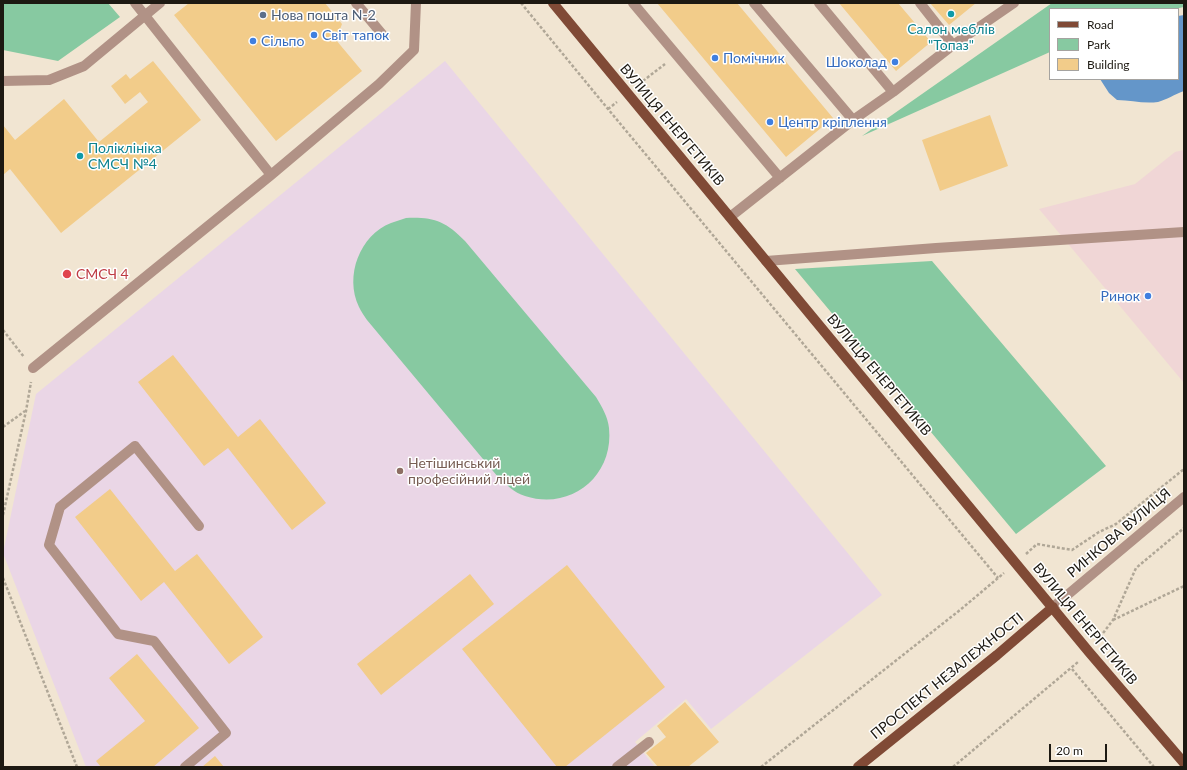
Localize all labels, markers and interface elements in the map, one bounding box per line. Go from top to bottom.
place label: Нова пошта N-2 [271,7,376,23]
legend [1049,8,1179,80]
marker: Салон меблів "Топаз" [946,9,956,19]
marker: Нова пошта N-2 [258,10,268,20]
text: Road [1087,17,1114,32]
place label: Салон меблів "Топаз" [907,21,995,54]
place label: Світ тапок [322,27,389,43]
marker: Світ тапок [309,30,319,40]
place label: Сільпо [261,33,304,49]
marker: Сільпо [248,36,258,46]
text: Park [1087,37,1110,52]
place label: Помічник [723,50,785,66]
marker: Помічник [710,53,720,63]
place label: Шоколад [826,54,887,70]
marker: Шоколад [890,57,900,67]
text: Building [1087,57,1130,72]
street label: ВУЛИЦЯ ЕНЕРГЕТИКІВ [616,61,728,189]
place label: Центр кріплення [778,114,887,130]
marker: Центр кріплення [765,117,775,127]
place label: Поліклініка СМСЧ №4 [88,140,162,172]
marker: Поліклініка СМСЧ №4 [75,151,85,161]
place label: СМСЧ 4 [76,266,129,282]
marker: СМСЧ 4 [61,268,73,280]
place label: Ринок [1101,288,1140,304]
marker: Ринок [1143,291,1153,301]
street label: ВУЛИЦЯ ЕНЕРГЕТИКІВ [823,311,935,439]
place label: Нетішинський професійний ліцей [408,455,530,488]
marker: Нетішинський професійний ліцей [395,466,405,476]
street label: РИНКОВА ВУЛИЦЯ [1064,485,1174,581]
street label: ВУЛИЦЯ ЕНЕРГЕТИКІВ [1029,560,1141,688]
street label: ПРОСПЕКТ НЕЗАЛЕЖНОСТІ [867,609,1027,743]
scale bar [1051,736,1109,762]
text: 20 m [1056,743,1083,758]

